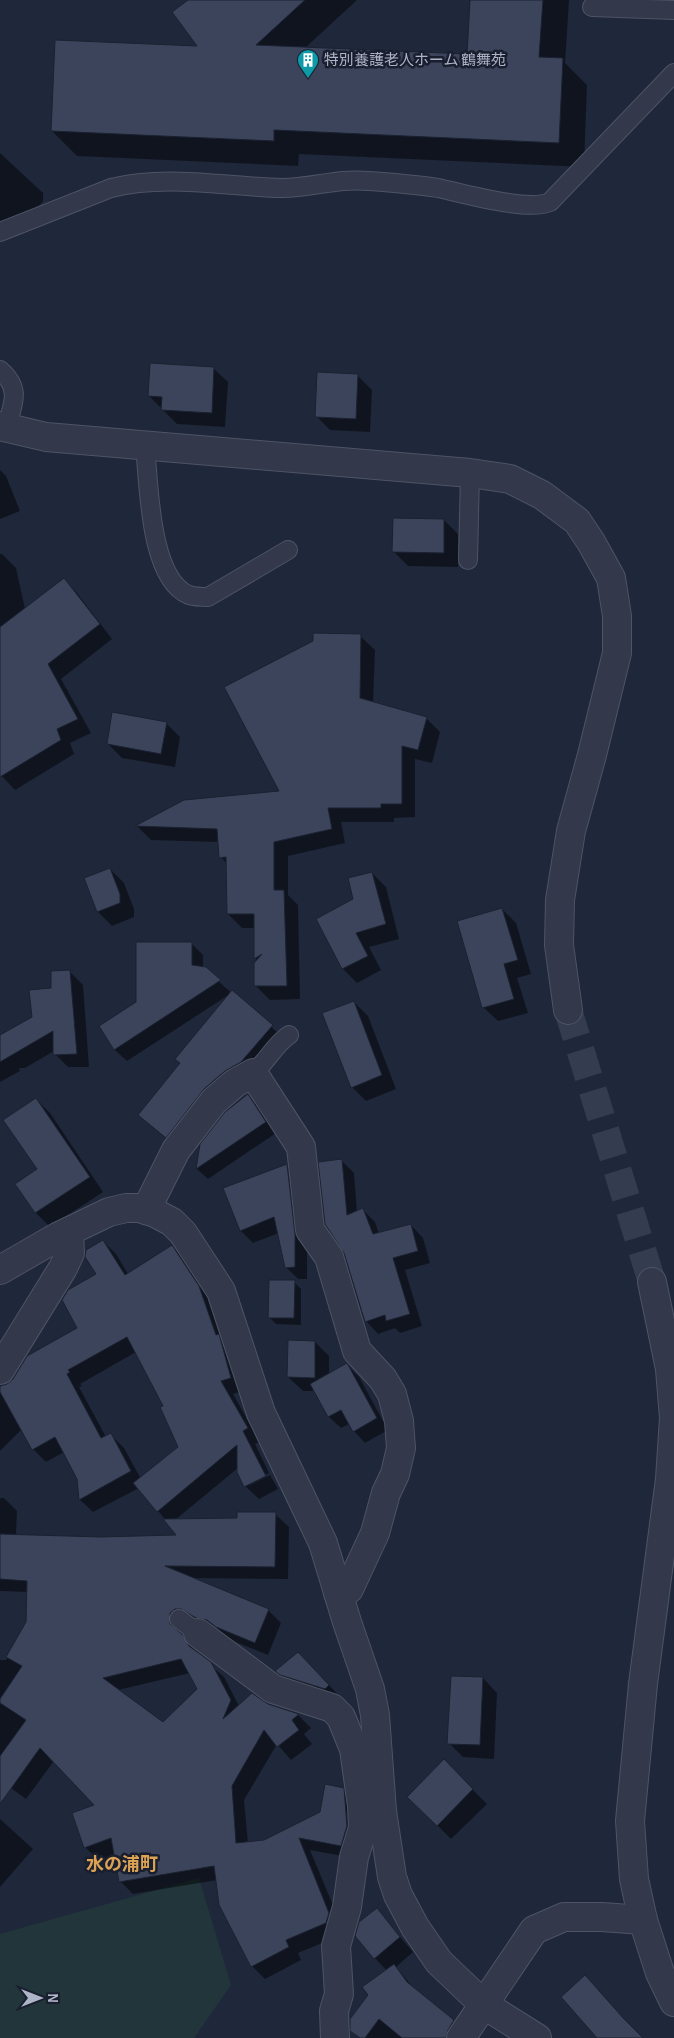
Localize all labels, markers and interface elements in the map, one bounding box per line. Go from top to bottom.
building icon: 特別養護老人ホーム 鶴舞苑 [296,48,320,79]
place label: 特別養護老人ホーム 鶴舞苑 [324,52,506,68]
district label: 水の浦町 [86,1854,158,1874]
north arrow [15,1973,65,2023]
text: N [45,1993,59,2003]

